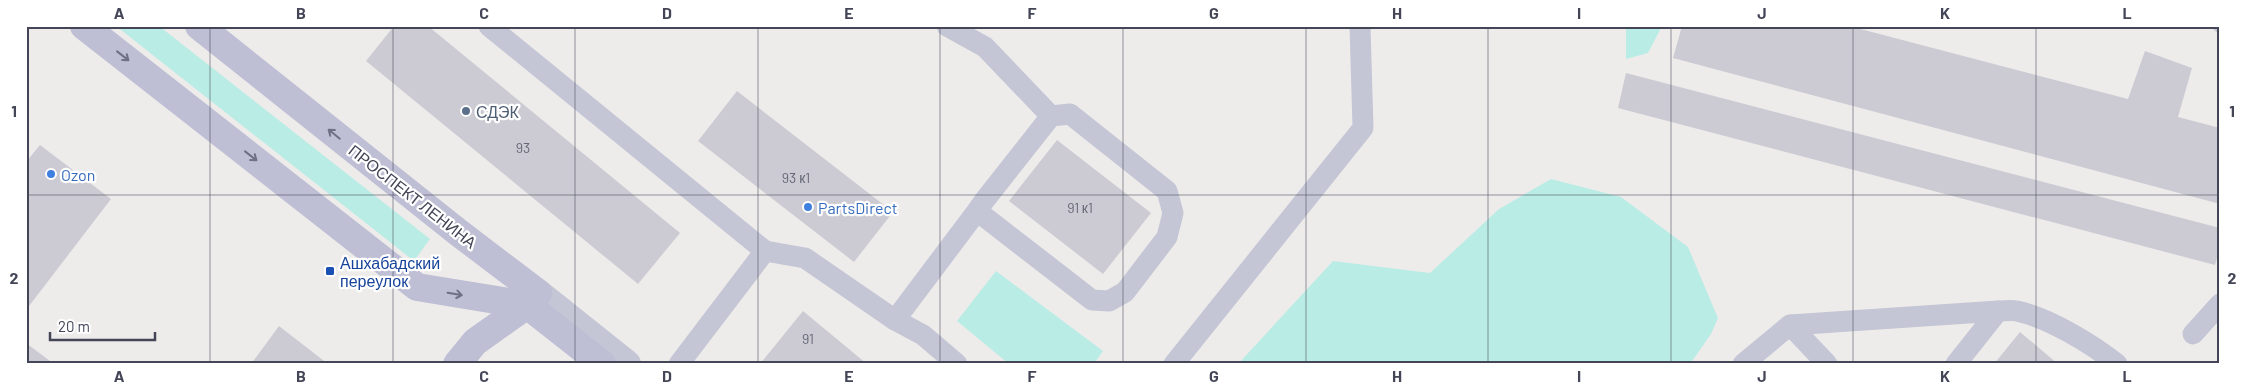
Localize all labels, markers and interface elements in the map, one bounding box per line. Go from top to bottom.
text: A [114,3,125,22]
text: B [296,3,306,22]
text: C [479,3,489,22]
text: D [662,3,672,22]
text: E [844,3,854,22]
text: F [1028,3,1037,22]
text: G [1209,3,1219,22]
text: H [1392,3,1402,22]
text: I [1577,3,1581,22]
text: J [1757,3,1767,22]
text: K [1940,3,1950,22]
text: L [2122,3,2132,22]
one-way arrow [116,51,129,62]
text: 1 [11,101,17,120]
text: 1 [2229,101,2235,120]
place label: СДЭК [476,102,520,121]
marker: СДЭК [460,105,472,117]
one-way arrow [328,128,341,139]
house number: 93 [516,139,530,156]
street label: ПРОСПЕКТ ЛЕНИНА [345,140,481,252]
one-way arrow [244,151,258,161]
place label: Ozon [61,165,95,184]
marker: Ozon [45,168,57,180]
house number: 93 к1 [782,169,810,186]
place label: PartsDirect [818,198,898,217]
house number: 91 к1 [1067,199,1093,216]
marker: PartsDirect [802,201,814,213]
place label: Ашхабадский переулок [340,253,440,290]
marker: Ашхабадский переулок [324,265,336,277]
text: 2 [10,268,19,287]
text: 2 [2228,268,2237,287]
one-way arrow [447,289,463,299]
scale bar [50,310,155,342]
text: 20 m [58,317,90,335]
house number: 91 [802,330,814,347]
text: A [114,366,125,385]
text: B [296,366,306,385]
text: C [479,366,489,385]
text: D [662,366,672,385]
text: E [844,366,854,385]
text: F [1028,366,1037,385]
text: G [1209,366,1219,385]
text: H [1392,366,1402,385]
text: I [1577,366,1581,385]
text: J [1757,366,1767,385]
text: K [1940,366,1950,385]
text: L [2122,366,2132,385]

